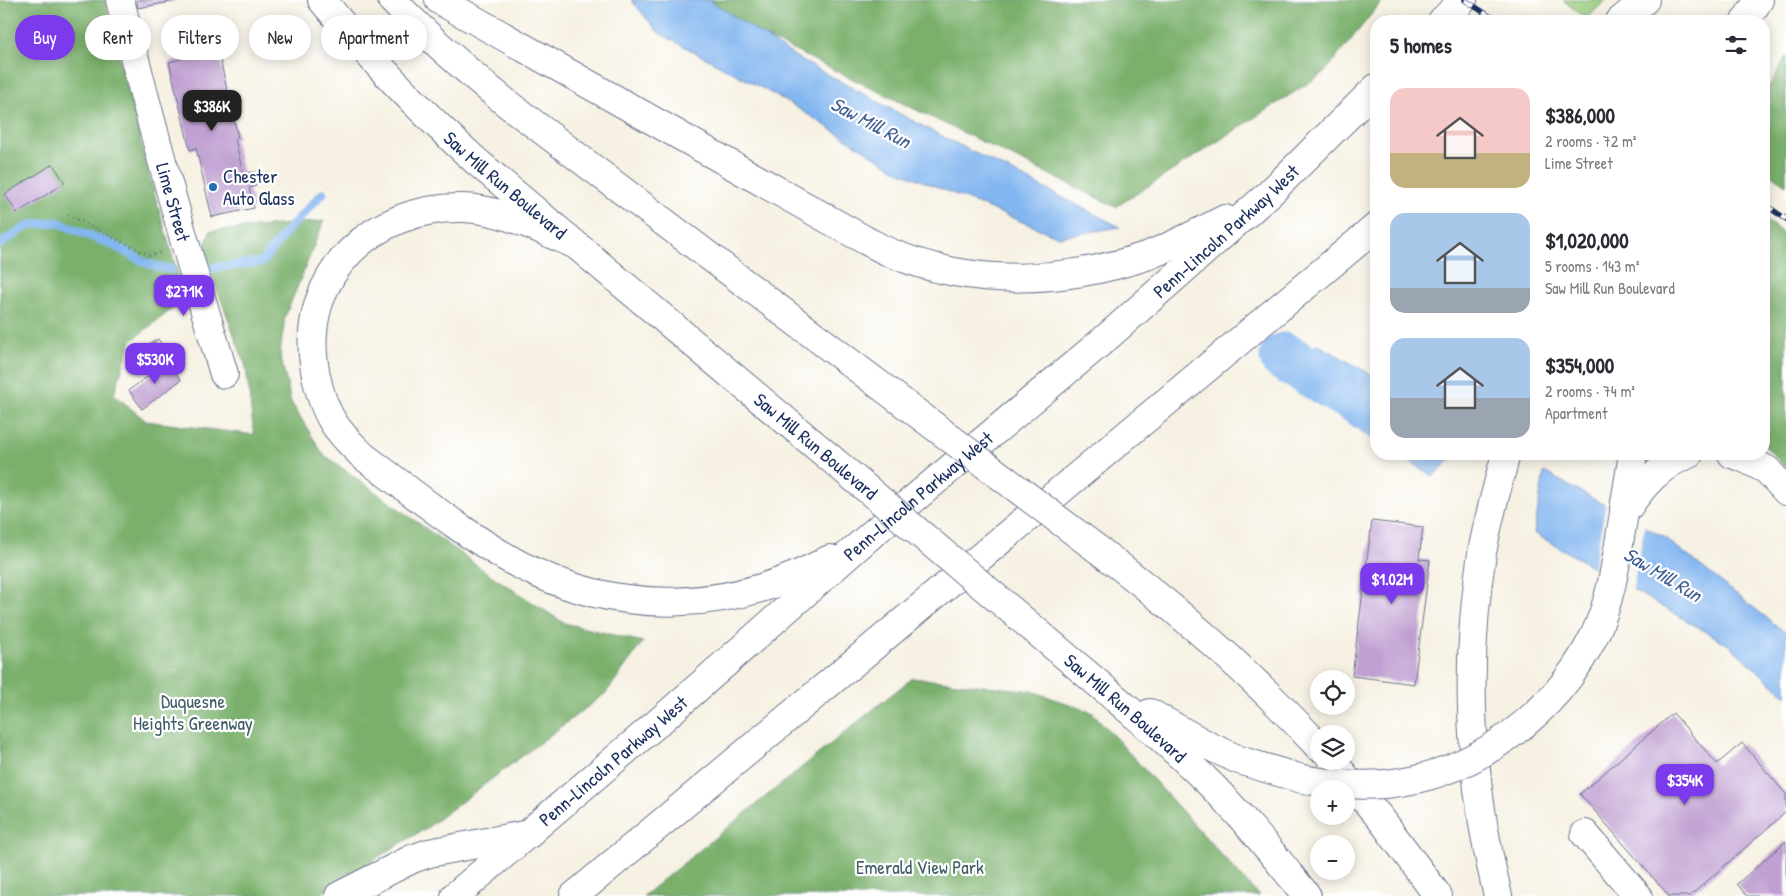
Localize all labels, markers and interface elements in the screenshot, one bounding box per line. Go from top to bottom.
chip: Buy [15,15,75,60]
chip: Rent [85,15,151,60]
chip: Filters [161,15,239,60]
chip: New [249,15,311,60]
chip: Apartment [321,15,427,60]
text: 5 homes [1390,31,1452,60]
icon: filters [1722,31,1750,59]
pin: $386K [177,90,247,132]
water label: Saw Mill Run [826,90,917,155]
text: $386K [194,95,230,117]
text: $386,000 [1545,101,1615,130]
icon: home [1430,108,1490,168]
street label: Saw Mill Run Boulevard [438,125,573,245]
text: 2 rooms · 72 m² [1545,130,1636,152]
text: Lime Street [1545,152,1613,174]
street label: Penn-Lincoln Parkway West [1147,158,1305,304]
street label: Lime Street [150,160,197,245]
place label: Chester Auto Glass [223,163,295,211]
marker: Chester Auto Glass [207,181,219,193]
text: $1,020,000 [1545,226,1629,255]
icon: home [1430,233,1490,293]
text: 5 rooms · 143 m² [1545,255,1639,277]
pin: $271K [149,274,219,317]
text: Saw Mill Run Boulevard [1545,277,1675,299]
text: $271K [165,280,203,302]
pin: $530K [120,342,190,385]
text: $530K [136,348,174,370]
text: $354,000 [1545,351,1614,380]
icon: home [1430,358,1490,418]
text: 2 rooms · 74 m² [1545,380,1635,402]
street label: Saw Mill Run Boulevard [749,387,884,506]
text: Apartment [1545,402,1608,424]
street label: Penn-Lincoln Parkway West [838,425,999,566]
water label: Saw Mill Run [1619,540,1709,609]
pin: $1.02M [1351,562,1433,605]
text: $1.02M [1371,568,1413,590]
street label: Saw Mill Run Boulevard [1059,647,1193,769]
map controls [1310,670,1355,880]
button: locate [1310,670,1355,715]
park label: Duquesne Heights Greenway [133,688,253,736]
street label: Penn-Lincoln Parkway West [533,689,693,832]
button: layers [1310,725,1355,770]
pin: $354K [1650,764,1720,806]
text: $354K [1667,769,1703,791]
button: + [1310,780,1355,825]
button: − [1310,835,1355,880]
park label: Emerald View Park [856,854,984,880]

